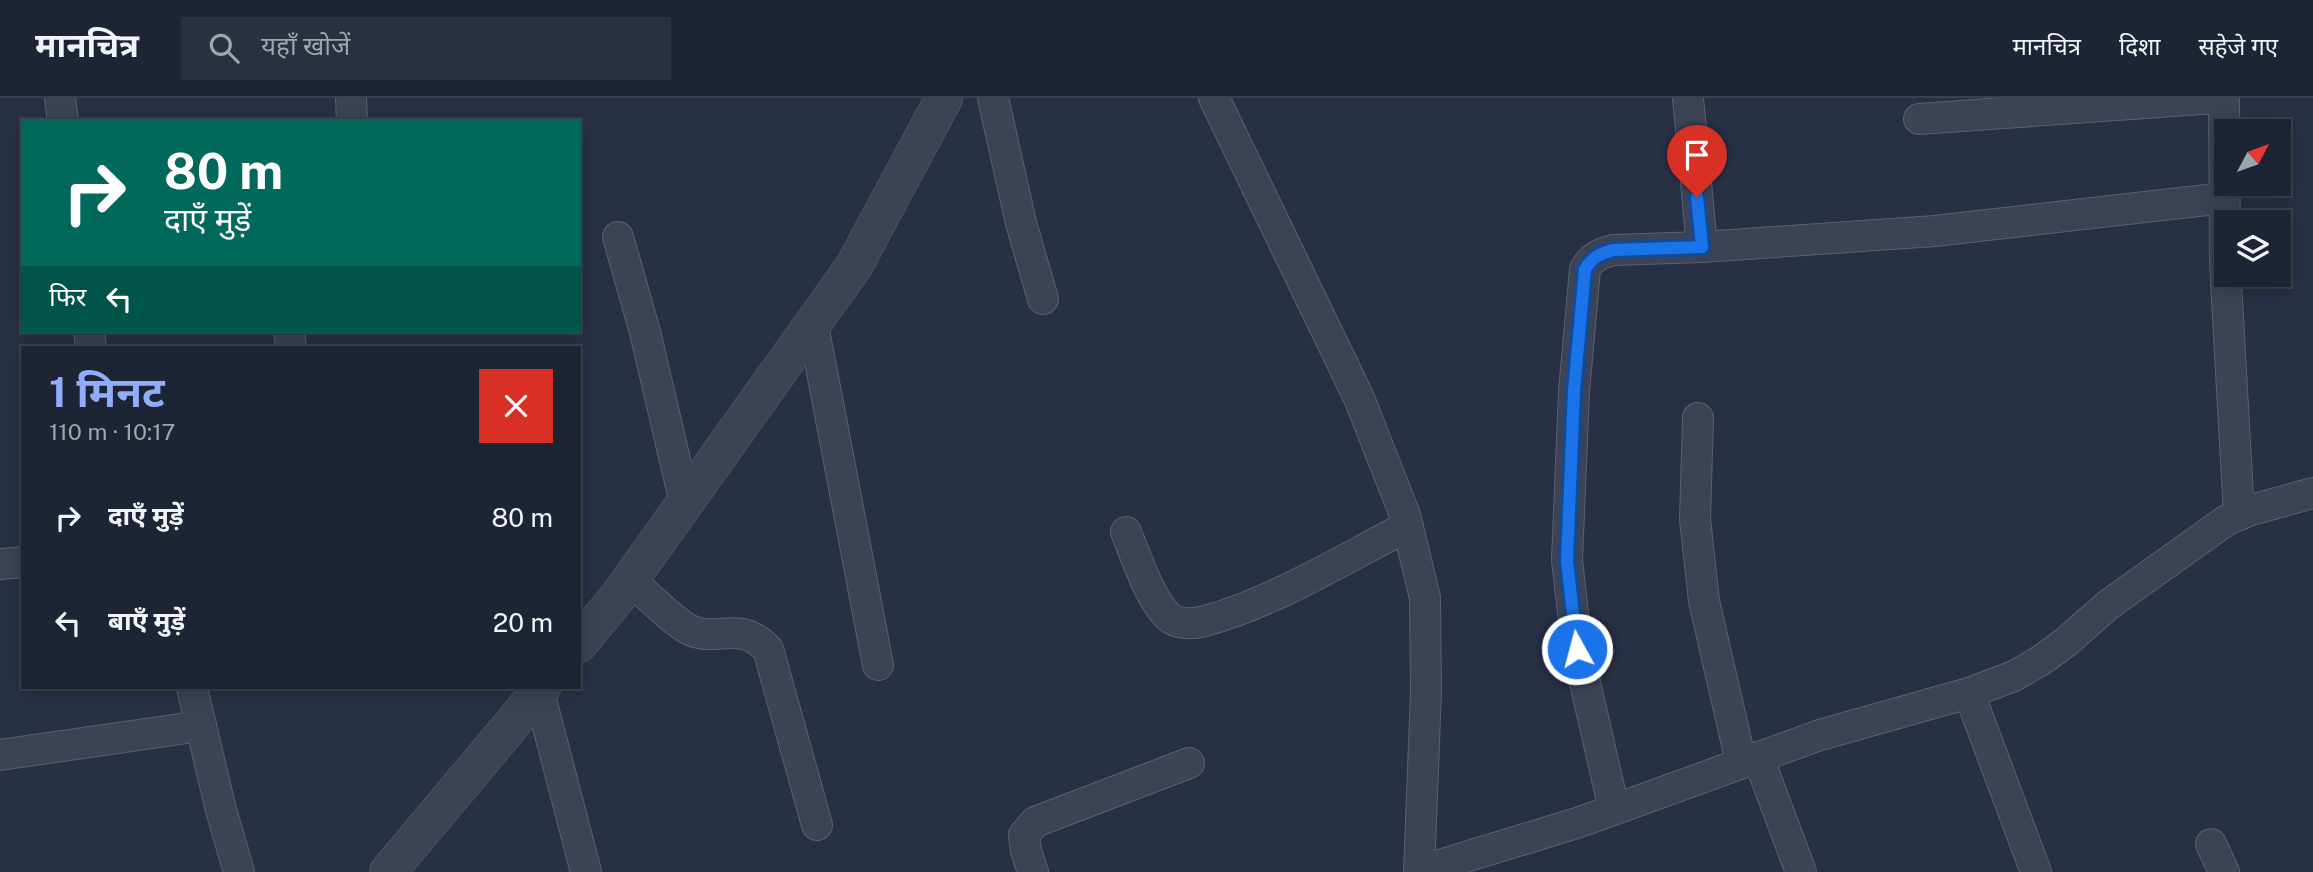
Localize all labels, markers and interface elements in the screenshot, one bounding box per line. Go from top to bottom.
search box [181,17,671,80]
text: मानचित्र [35,26,139,64]
icon: search [205,29,243,67]
text: यहाँ खोजें [261,30,350,61]
text: मानचित्र [2013,32,2081,60]
text: दिशा [2119,32,2161,60]
text: सहेजे गए [2199,32,2278,60]
north arrow [2214,119,2291,196]
map controls [2214,119,2291,287]
pin [1667,125,1727,197]
icon: arrive [1678,136,1716,174]
text: 80 m [164,142,283,200]
icon: right [49,147,140,238]
text: दाएँ मुड़ें [164,201,251,238]
button: layers [2214,210,2291,287]
icon: left [100,280,138,318]
text: फिर [49,281,86,312]
text: 1 मिनट [49,367,165,416]
button: close [479,369,553,443]
text: 110 m · 10:17 [49,418,175,445]
icon: right [49,499,87,537]
text: दाएँ मुड़ें [108,500,184,531]
text: 80 m [492,502,553,533]
icon: left [49,604,87,642]
text: बाएँ मुड़ें [108,605,185,636]
text: 20 m [493,607,553,638]
position arrow [1540,612,1614,686]

